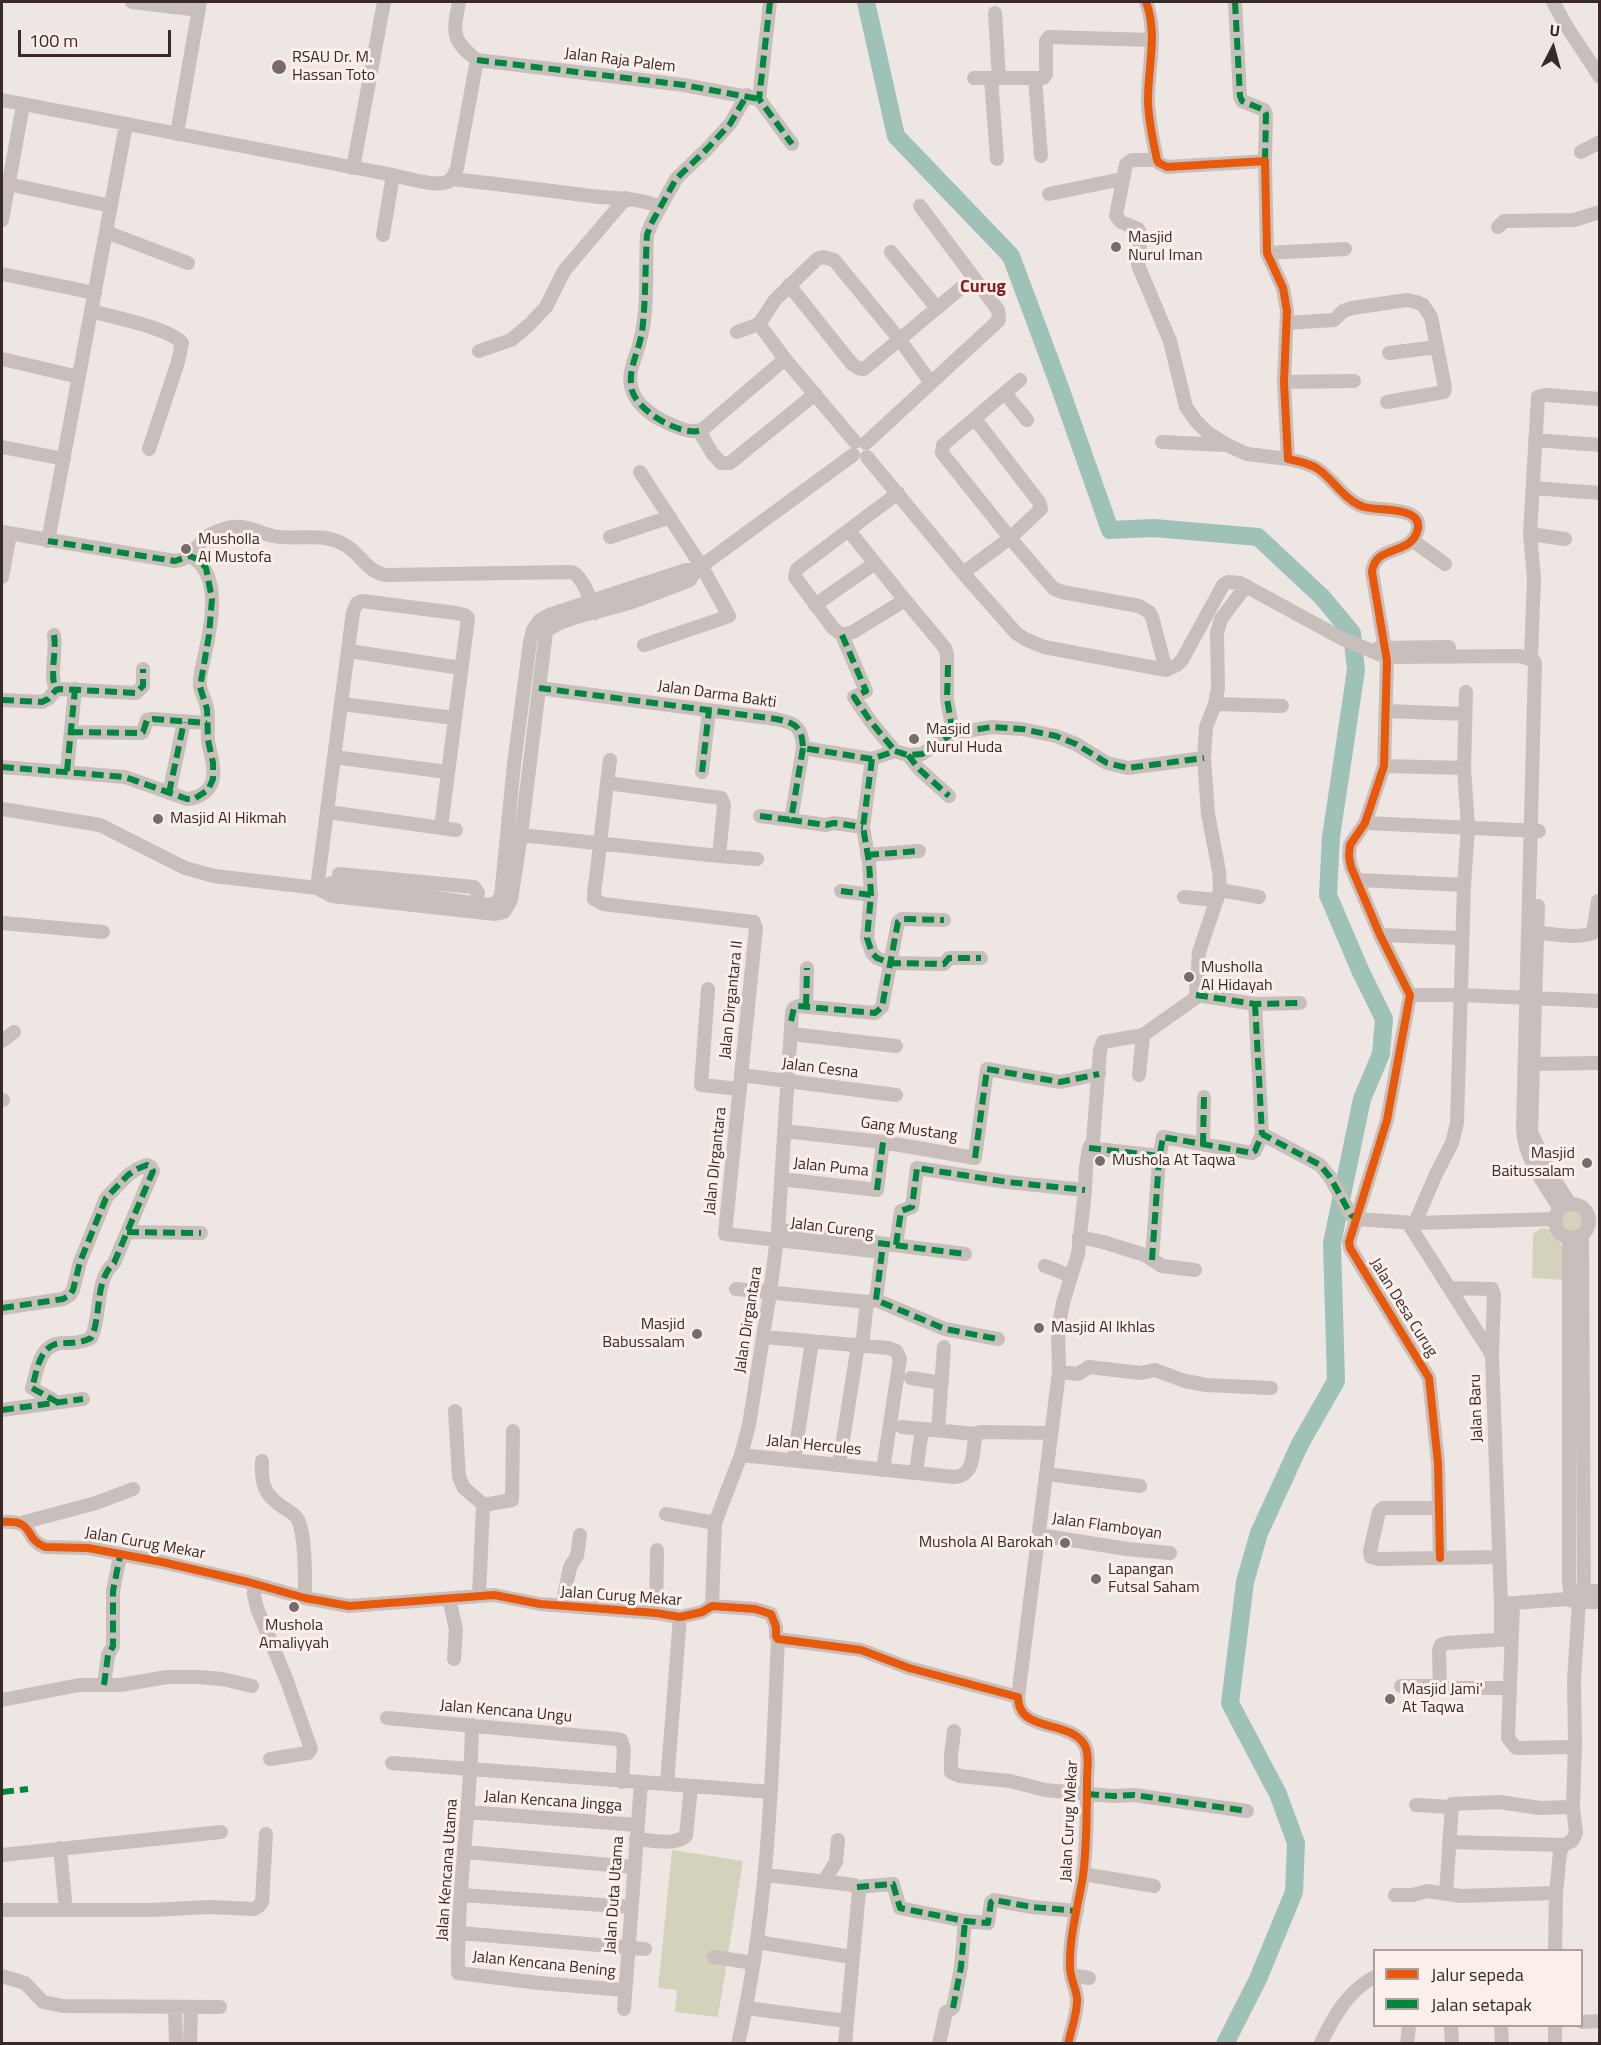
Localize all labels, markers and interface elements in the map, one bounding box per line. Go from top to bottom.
scale bar [21,18,174,56]
north arrow [1523,18,1583,78]
text: U [1548,18,1561,43]
text: 100 m [29,27,78,54]
street label: Jalan Raja Palem [563,45,677,77]
place label: RSAU Dr. M. Hassan Toto [292,48,375,86]
marker: RSAU Dr. M. Hassan Toto [270,58,288,76]
place label: Masjid Nurul Iman [1128,228,1202,266]
marker: Masjid Nurul Iman [1109,240,1123,254]
district label: Curug [960,277,1006,299]
place label: Musholla Al Mustofa [198,530,272,568]
marker: Musholla Al Mustofa [179,542,193,556]
street label: Jalan Darma Bakti [656,677,778,713]
place label: Masjid Nurul Huda [926,720,1002,758]
marker: Masjid Nurul Huda [907,732,921,746]
place label: Masjid Al Hikmah [170,809,287,829]
marker: Masjid Al Hikmah [151,812,165,826]
street label: Jalan Dirgantara II [716,940,748,1060]
place label: Musholla Al Hidayah [1201,958,1273,996]
marker: Musholla Al Hidayah [1182,970,1196,984]
street label: Jalan Cesna [781,1055,859,1083]
street label: Jalan DIrgantara [701,1106,731,1216]
street label: Gang Mustang [859,1114,959,1146]
place label: Masjid Baitussalam [1492,1144,1575,1182]
place label: Mushola At Taqwa [1112,1151,1236,1171]
street label: Jalan Puma [792,1154,870,1182]
marker: Mushola At Taqwa [1093,1154,1107,1168]
marker: Masjid Baitussalam [1580,1156,1594,1170]
street label: Jalan Cureng [789,1214,875,1244]
street label: Jalan Desa Curug [1365,1255,1441,1361]
street label: Jalan Dirgantara [731,1265,767,1375]
place label: Masjid Babussalam [602,1315,685,1353]
place label: Masjid Al Ikhlas [1051,1318,1155,1338]
marker: Masjid Al Ikhlas [1032,1321,1046,1335]
marker: Masjid Babussalam [690,1327,704,1341]
street label: Jalan Baru [1466,1374,1488,1442]
street label: Jalan Hercules [766,1431,862,1461]
street label: Jalan Flamboyan [1051,1510,1163,1544]
street label: Jalan Curug Mekar [83,1524,207,1564]
place label: Mushola Al Barokah [919,1533,1053,1553]
marker: Mushola Al Barokah [1058,1536,1072,1550]
place label: Lapangan Futsal Saham [1108,1560,1200,1598]
marker: Lapangan Futsal Saham [1089,1572,1103,1586]
street label: Jalan Curug Mekar [560,1583,682,1611]
marker: Mushola Amaliyyah [287,1600,301,1614]
place label: Mushola Amaliyyah [259,1616,329,1654]
place label: Masjid Jami' At Taqwa [1402,1680,1483,1718]
marker: Masjid Jami' At Taqwa [1383,1692,1397,1706]
street label: Jalan Kencana Ungu [439,1697,573,1727]
street label: Jalan Curug Mekar [1057,1760,1083,1882]
street label: Jalan Kencana Jingga [483,1788,623,1816]
street label: Jalan Kencana Utama [433,1798,463,1942]
street label: Jalan Duta Utama [601,1836,629,1954]
street label: Jalan Kencana Bening [471,1948,617,1982]
legend [1373,1949,1583,2027]
text: Jalur sepeda [1431,1961,1524,1988]
text: Jalan setapak [1431,1991,1532,2018]

